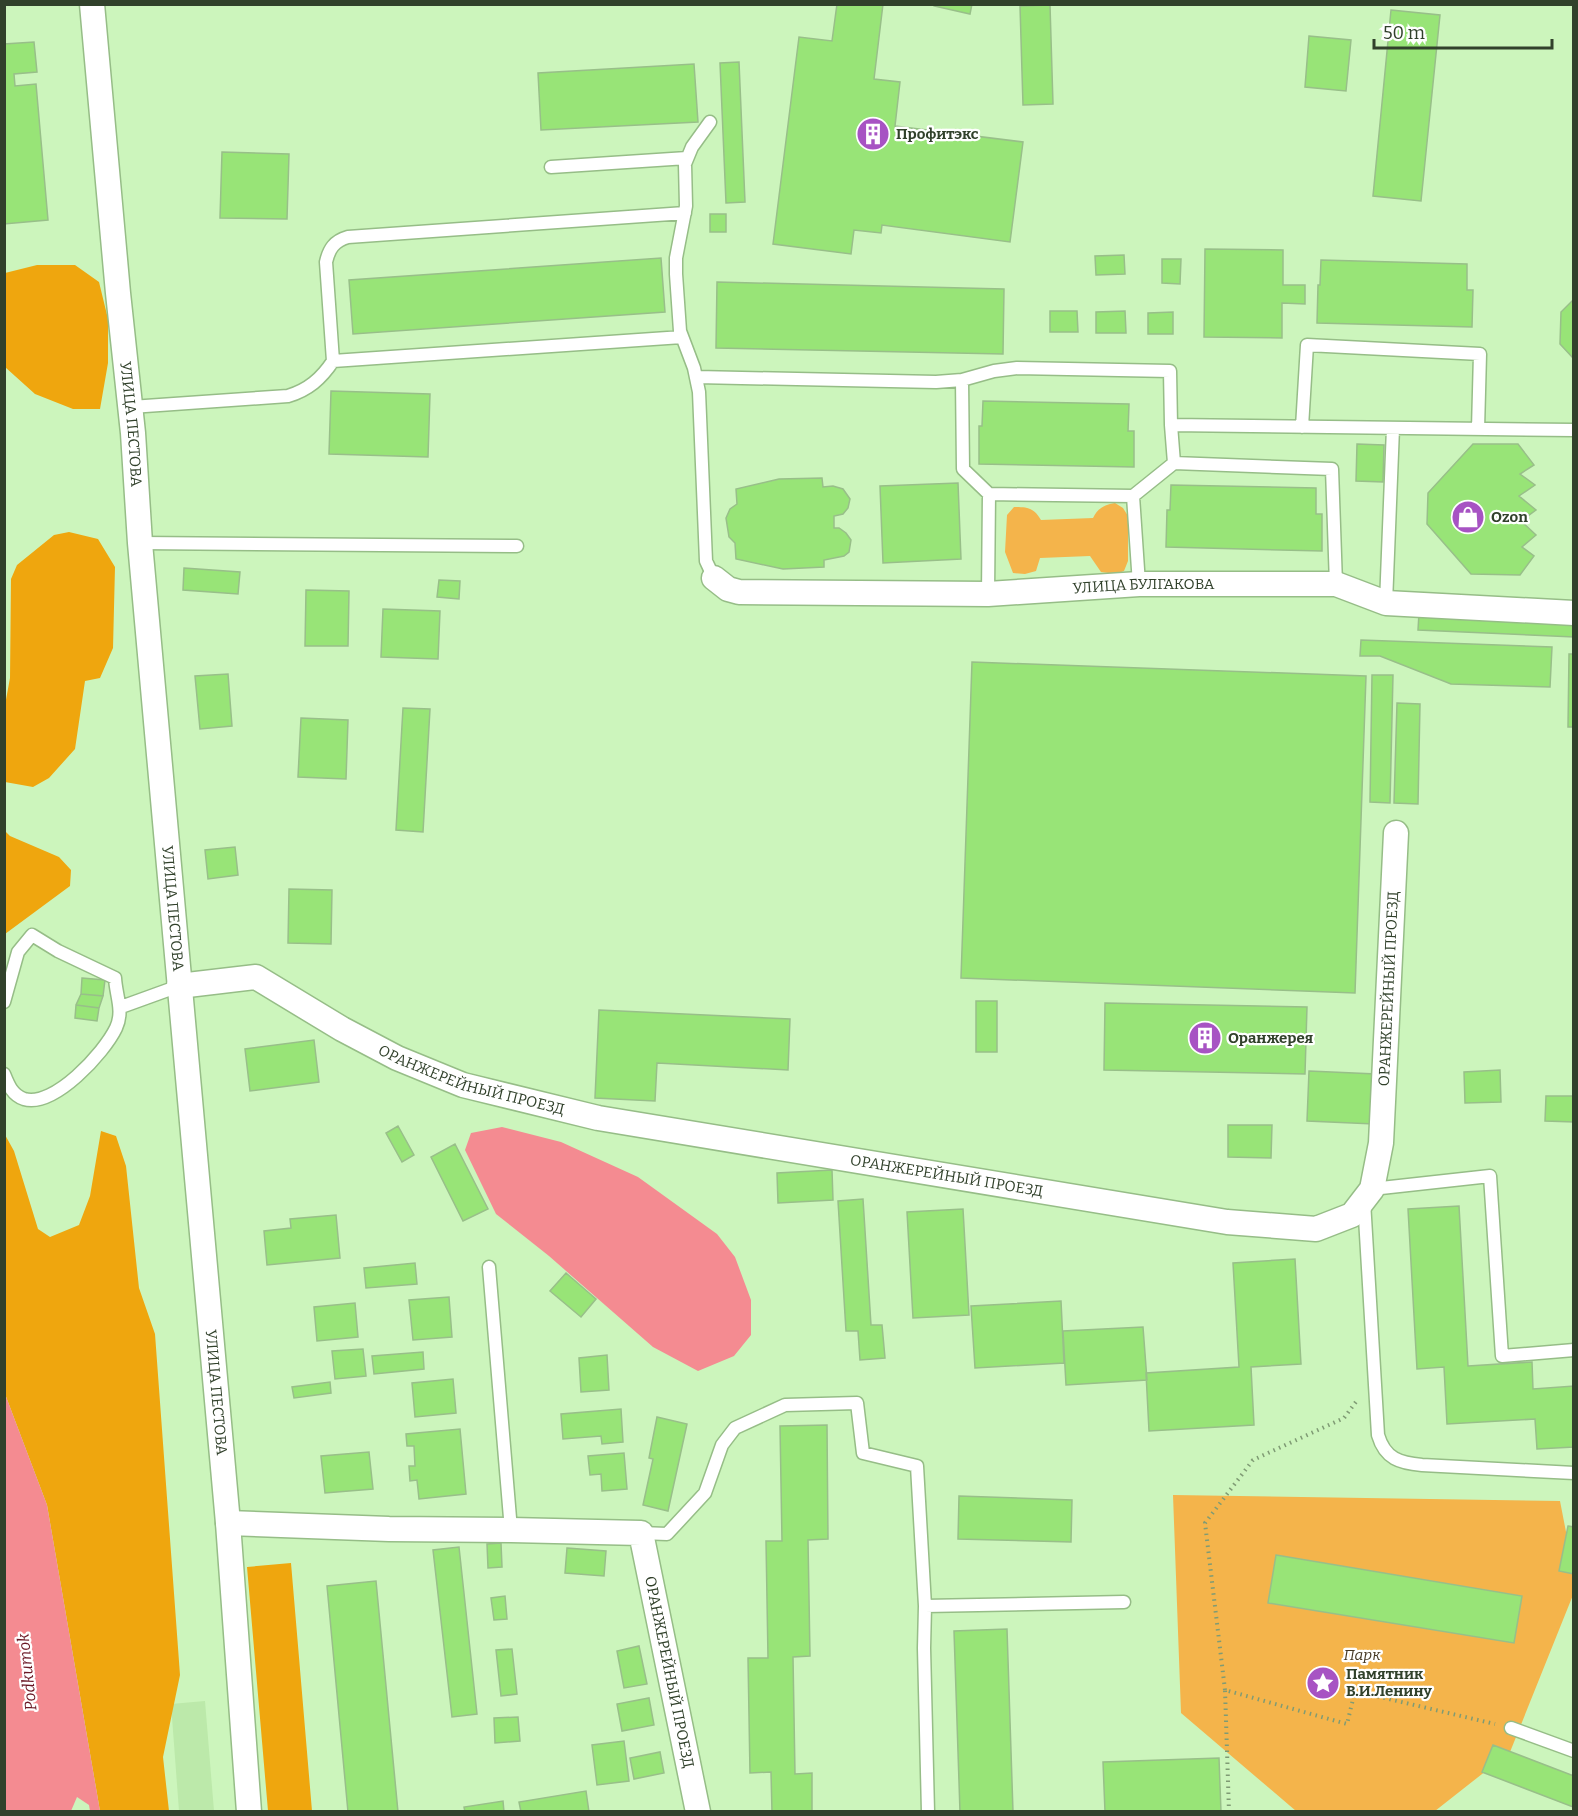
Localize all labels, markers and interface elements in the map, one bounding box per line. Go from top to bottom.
scale bar [1374,12,1552,50]
text: 50 m [1383,22,1425,44]
building icon: Профитэкс [855,116,891,152]
place label: Профитэкс [896,125,979,143]
street label: УЛИЦА ПЕСТОВА [116,361,145,488]
shop icon: Ozon [1450,499,1486,535]
place label: Ozon [1491,508,1528,526]
street label: УЛИЦА БУЛГАКОВА [1072,575,1215,597]
street label: УЛИЦА ПЕСТОВА [158,845,187,972]
street label: ОРАНЖЕРЕЙНЫЙ ПРОЕЗД [1375,891,1402,1087]
building icon: Оранжерея [1187,1020,1223,1056]
place label: Оранжерея [1228,1029,1313,1047]
street label: ОРАНЖЕРЕЙНЫЙ ПРОЕЗД [375,1041,566,1118]
street label: ОРАНЖЕРЕЙНЫЙ ПРОЕЗД [849,1151,1045,1200]
street label: УЛИЦА ПЕСТОВА [202,1329,231,1456]
street label: ОРАНЖЕРЕЙНЫЙ ПРОЕЗД [641,1574,698,1769]
water label: Podkumok [13,1632,41,1712]
park label: Парк [1343,1646,1381,1664]
place icon: Памятник В.И.Ленину [1305,1665,1341,1701]
place label: Памятник В.И.Ленину [1346,1665,1433,1700]

